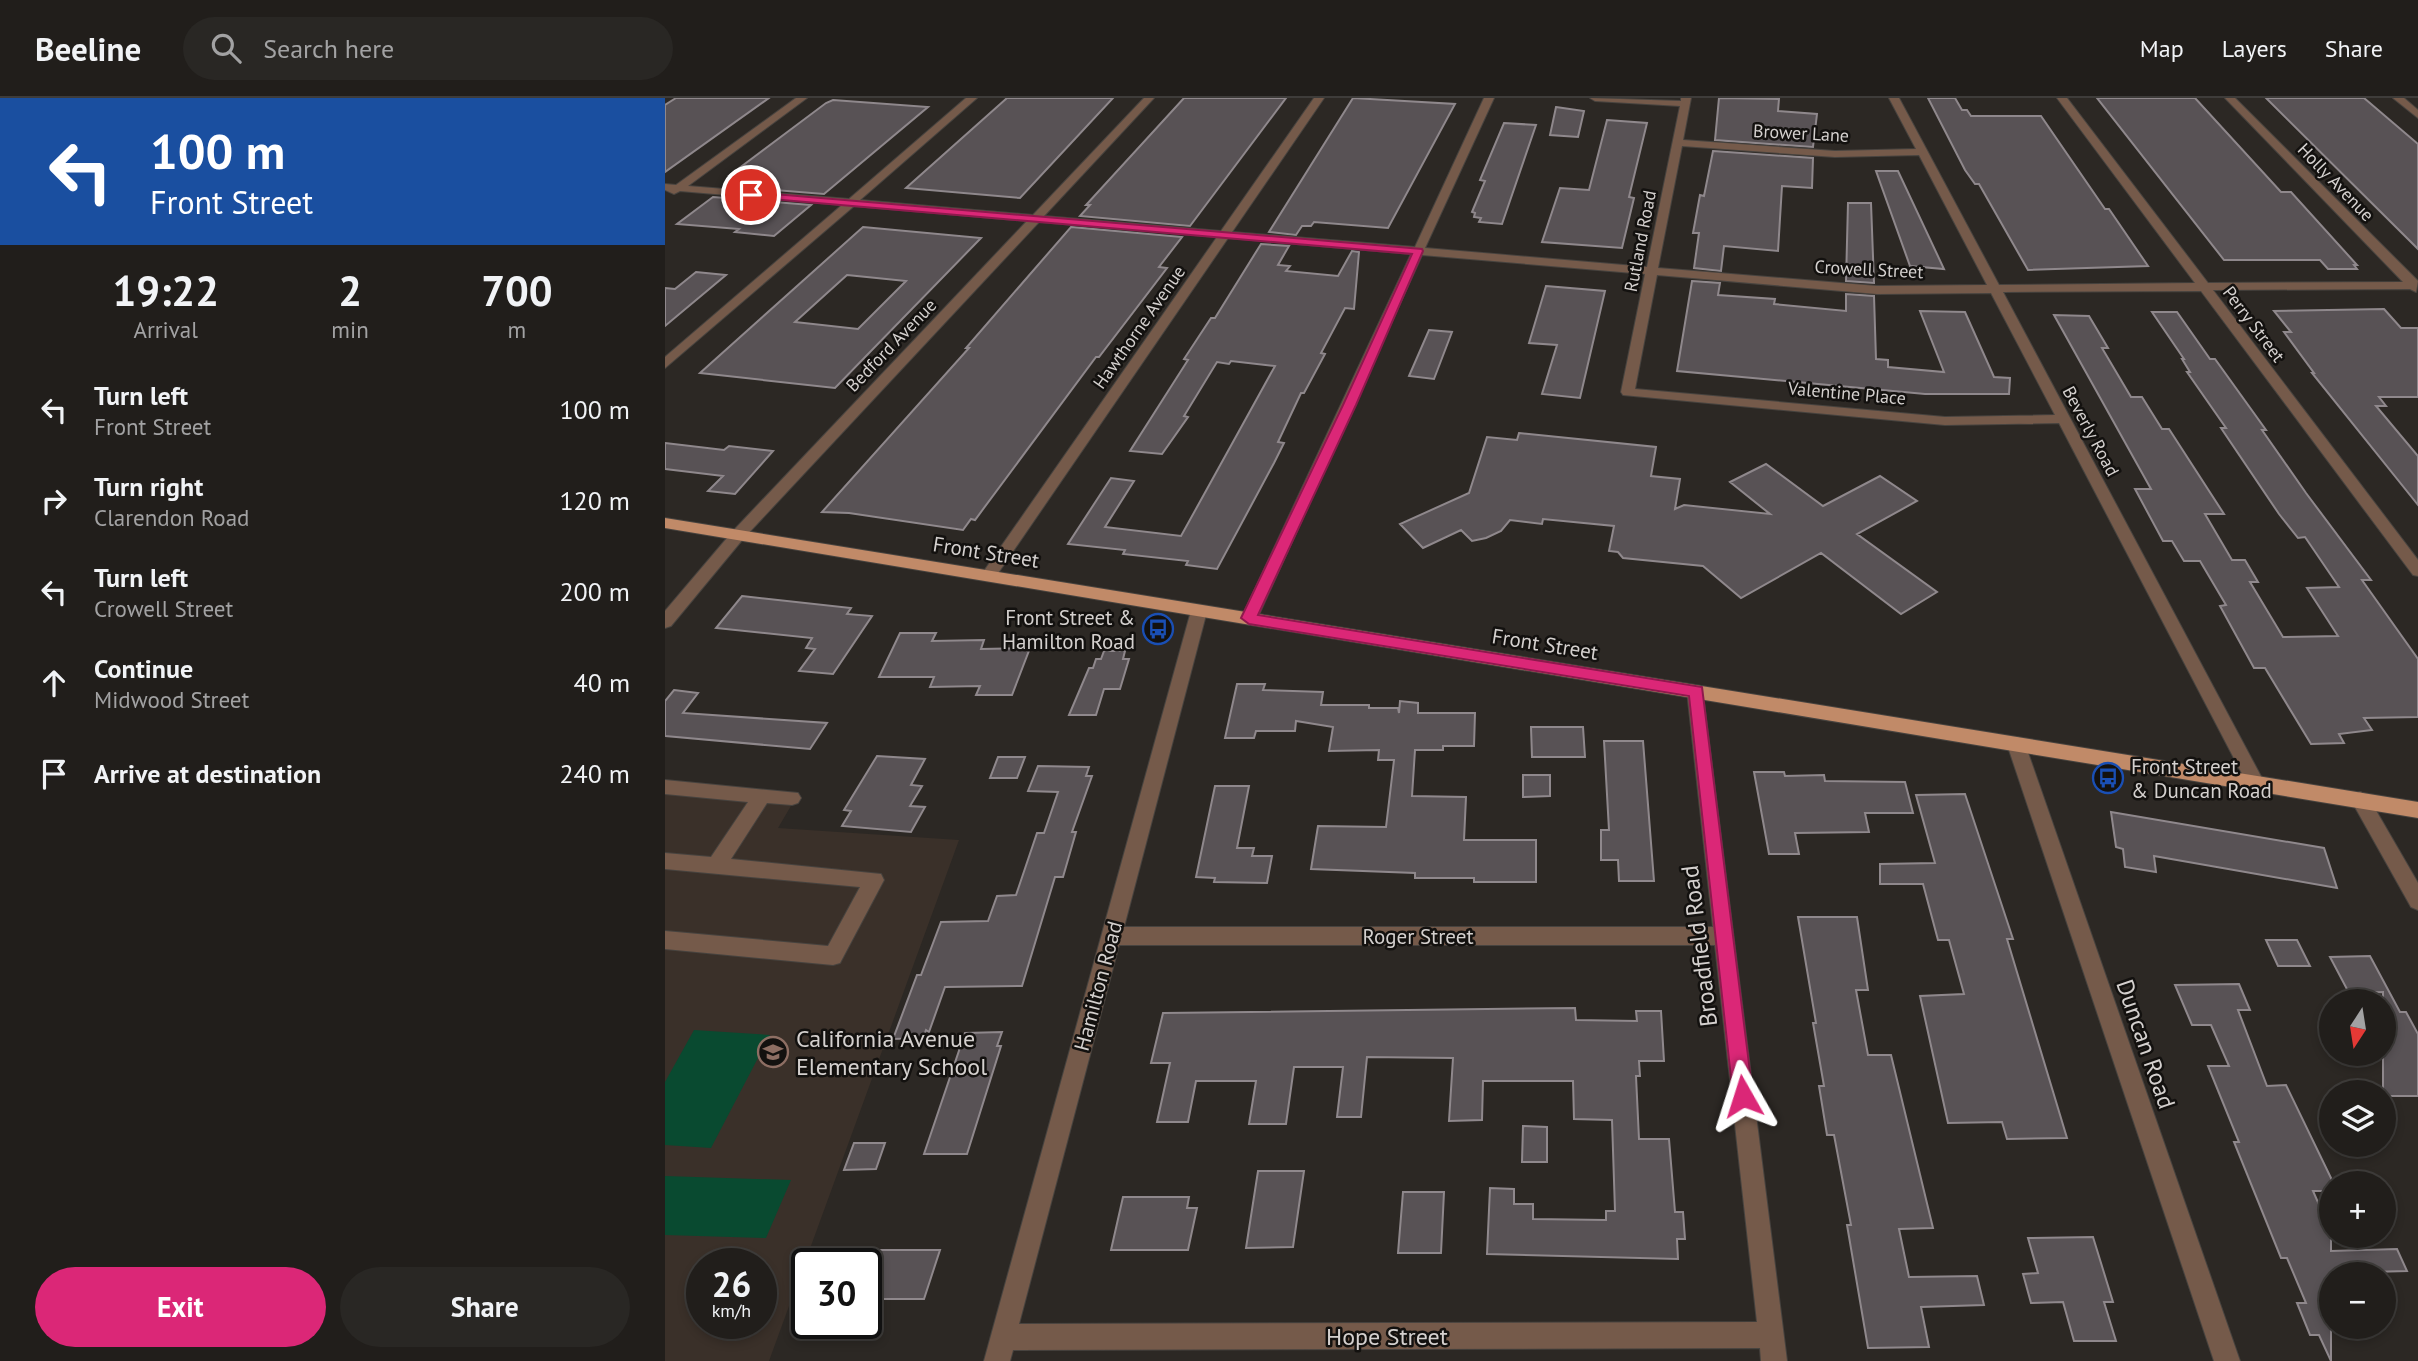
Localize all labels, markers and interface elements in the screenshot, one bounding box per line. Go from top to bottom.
search box [183,17,673,80]
text: Beeline [35,27,141,70]
icon: search [207,29,245,67]
text: Search here [263,32,394,65]
text: Map [2140,33,2184,64]
text: Layers [2222,33,2287,64]
text: Share [2325,33,2383,64]
text: 100 m [150,119,285,183]
street label: Brower Lane [1752,119,1850,147]
icon: left [35,126,126,217]
street label: Holly Avenue [2293,138,2379,226]
pin [721,165,781,225]
icon: arrive [732,176,770,214]
text: Front Street [150,181,313,223]
street label: Rutland Road [1619,188,1661,294]
street label: Crowell Street [1814,255,1924,283]
street label: Hawthorne Avenue [1088,261,1190,393]
text: 19:22 [112,263,219,318]
text: 2 [338,263,362,318]
text: 700 [481,263,553,318]
street label: Perry Street [2218,281,2290,367]
street label: Bedford Avenue [841,294,941,396]
text: Arrival [133,315,198,344]
text: min [331,315,369,344]
text: m [508,315,526,344]
street label: Valentine Place [1786,376,1907,410]
text: Turn left [94,379,188,412]
street label: Beverly Road [2058,382,2124,480]
icon: left [35,391,73,429]
text: 100 m [559,393,630,426]
text: Front Street [94,412,211,441]
text: Turn right [94,470,203,503]
icon: right [35,482,73,520]
text: 120 m [559,484,630,517]
text: Clarendon Road [94,503,249,532]
street label: Front Street [931,530,1041,574]
text: Turn left [94,561,188,594]
icon: left [35,573,73,611]
text: 200 m [559,575,630,608]
text: Crowell Street [94,594,233,623]
place label: Front Street & Hamilton Road [1002,604,1135,655]
bus stop icon: Front Street & Hamilton Road [1141,612,1175,646]
street label: Front Street [1490,622,1600,666]
text: Continue [94,652,193,685]
icon: ahead [35,664,73,702]
text: 40 m [574,666,630,699]
text: Midwood Street [94,685,249,714]
place label: Front Street & Duncan Road [2131,753,2272,804]
icon: arrive [35,755,73,793]
text: Arrive at destination [94,757,321,790]
text: 240 m [559,757,630,790]
bus stop icon: Front Street & Duncan Road [2091,761,2125,795]
street label: Broadfield Road [1674,864,1724,1028]
street label: Hamilton Road [1068,918,1128,1054]
street label: Roger Street [1362,923,1474,950]
street label: Duncan Road [2109,975,2183,1113]
north arrow [2319,989,2396,1066]
map controls [2319,989,2396,1339]
place label: California Avenue Elementary School [796,1023,987,1082]
school or university icon: California Avenue Elementary School [756,1035,790,1069]
position arrow [1706,1059,1780,1133]
button: layers [2319,1080,2396,1157]
button: + [2319,1171,2396,1248]
speed limit sign: 30 [791,1248,882,1339]
text: 26 [712,1261,751,1307]
button: − [2319,1262,2396,1339]
button: Exit [35,1267,326,1347]
button: Share [340,1267,630,1347]
text: km/h [712,1299,751,1322]
street label: Hope Street [1326,1321,1448,1352]

